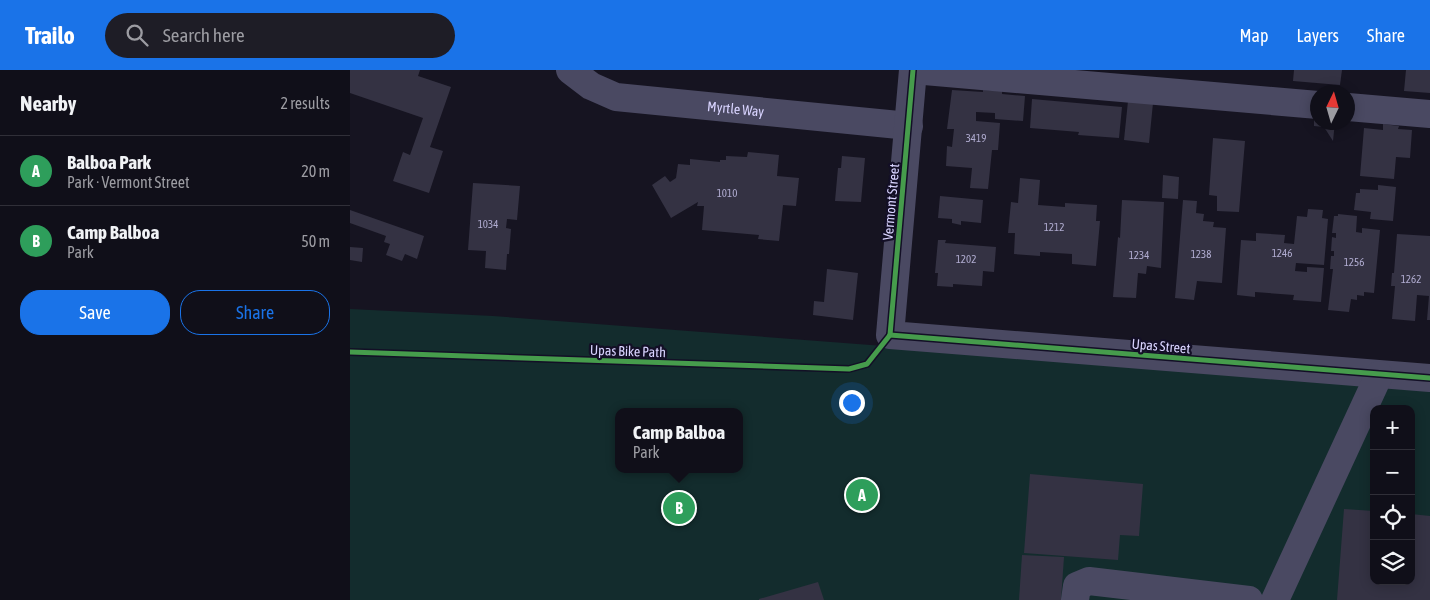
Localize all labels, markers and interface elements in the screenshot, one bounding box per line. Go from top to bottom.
search box [105,13,455,58]
icon: search [123,21,151,49]
text: Trailo [25,22,75,49]
text: Search here [163,24,245,46]
text: Map [1239,25,1268,46]
text: Layers [1296,25,1339,46]
text: Share [1367,25,1405,46]
north arrow [1310,85,1355,130]
text: Nearby [20,91,76,115]
text: 2 results [280,94,330,112]
street label: Myrtle Way [706,98,765,120]
house number: 3419 [966,132,986,144]
text: Balboa Park [67,151,151,173]
text: A [32,162,40,180]
text: 20 m [301,162,330,180]
street label: Vermont Street [880,163,902,241]
text: Park · Vermont Street [67,173,190,191]
house number: 1010 [717,187,737,199]
house number: 1034 [478,218,498,230]
text: Camp Balboa [67,221,159,243]
house number: 1212 [1044,221,1064,233]
text: B [32,232,40,250]
text: 50 m [301,232,330,250]
text: Park [67,243,94,261]
house number: 1246 [1272,247,1292,259]
house number: 1238 [1191,248,1211,260]
house number: 1234 [1129,249,1149,261]
house number: 1202 [956,253,976,265]
house number: 1256 [1344,256,1364,268]
house number: 1262 [1401,273,1421,285]
button: Save [20,290,170,335]
button: Share [180,290,330,335]
street label: Upas Street [1131,335,1191,357]
street label: Upas Bike Path [590,342,666,360]
your location [839,390,865,416]
map controls [1370,405,1415,585]
button: + [1370,405,1415,450]
popup [615,408,743,473]
text: Camp Balboa [633,421,725,443]
text: Park [633,443,660,461]
button: − [1370,450,1415,495]
pin: A [846,476,878,514]
pin: B [663,489,695,527]
button: locate [1370,495,1415,540]
button: layers [1370,540,1415,585]

